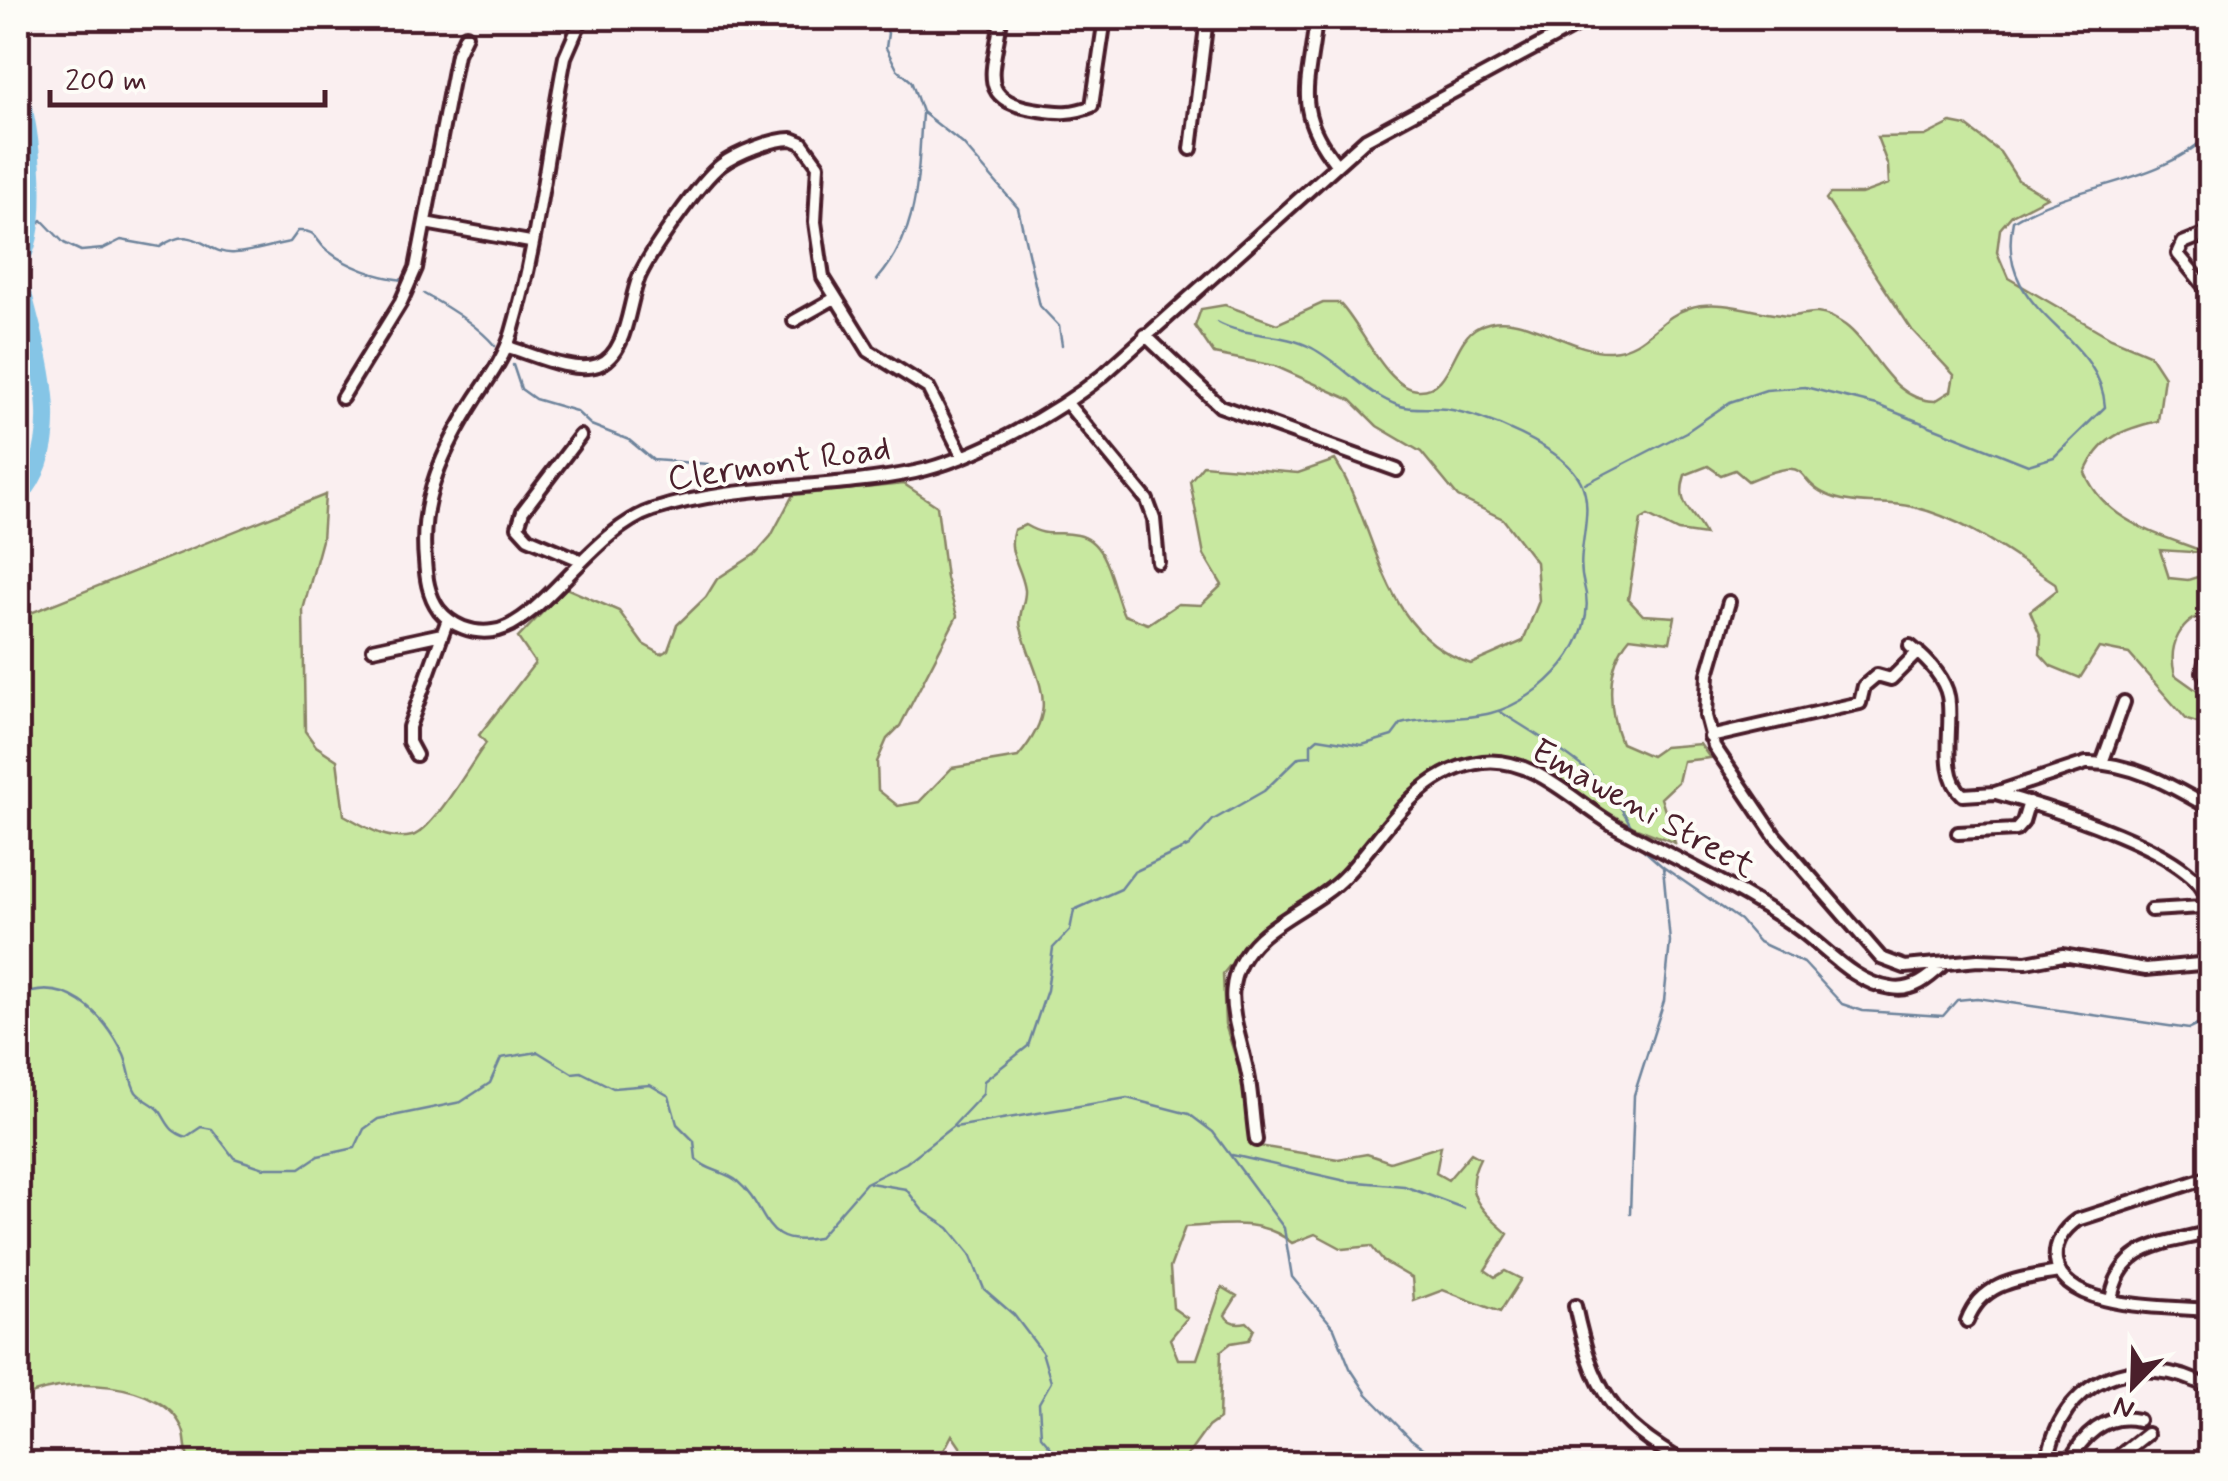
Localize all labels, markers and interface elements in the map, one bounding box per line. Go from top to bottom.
scale bar [50,45,325,107]
text: 200 m [65,62,147,101]
street label: Clermont Road [665,426,893,502]
street label: Emaweni Street [1523,728,1764,890]
north arrow [2083,1336,2183,1436]
text: N [2108,1386,2140,1427]

